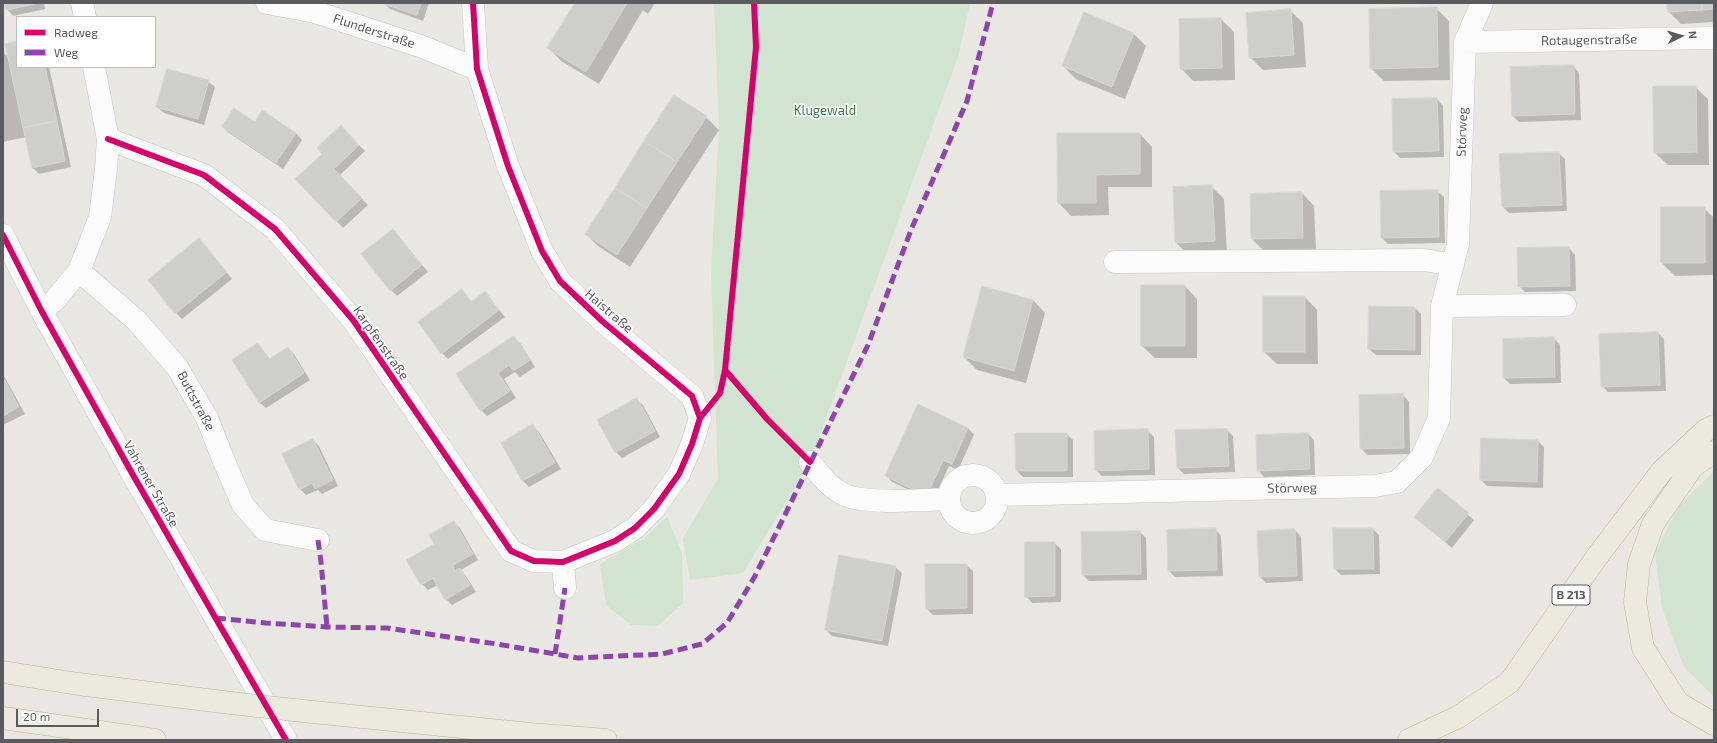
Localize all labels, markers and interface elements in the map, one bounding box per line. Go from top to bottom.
street label: Flunderstraße [331,10,417,52]
legend [16,16,156,68]
north arrow [1661,16,1701,56]
text: Radweg [54,25,98,39]
text: N [1687,30,1700,39]
street label: Rotaugenstraße [1541,31,1637,49]
text: Weg [54,45,78,59]
park label: Klugewald [794,103,856,119]
street label: Störweg [1453,107,1471,157]
street label: Haistraße [582,286,636,336]
street label: Karpfenstraße [350,303,412,383]
street label: Buttstraße [174,369,218,433]
street label: Vahrener Straße [120,438,182,530]
street label: Störweg [1267,480,1317,496]
road number: B 213 [1552,585,1590,605]
scale bar [18,701,101,727]
text: 20 m [23,709,50,723]

